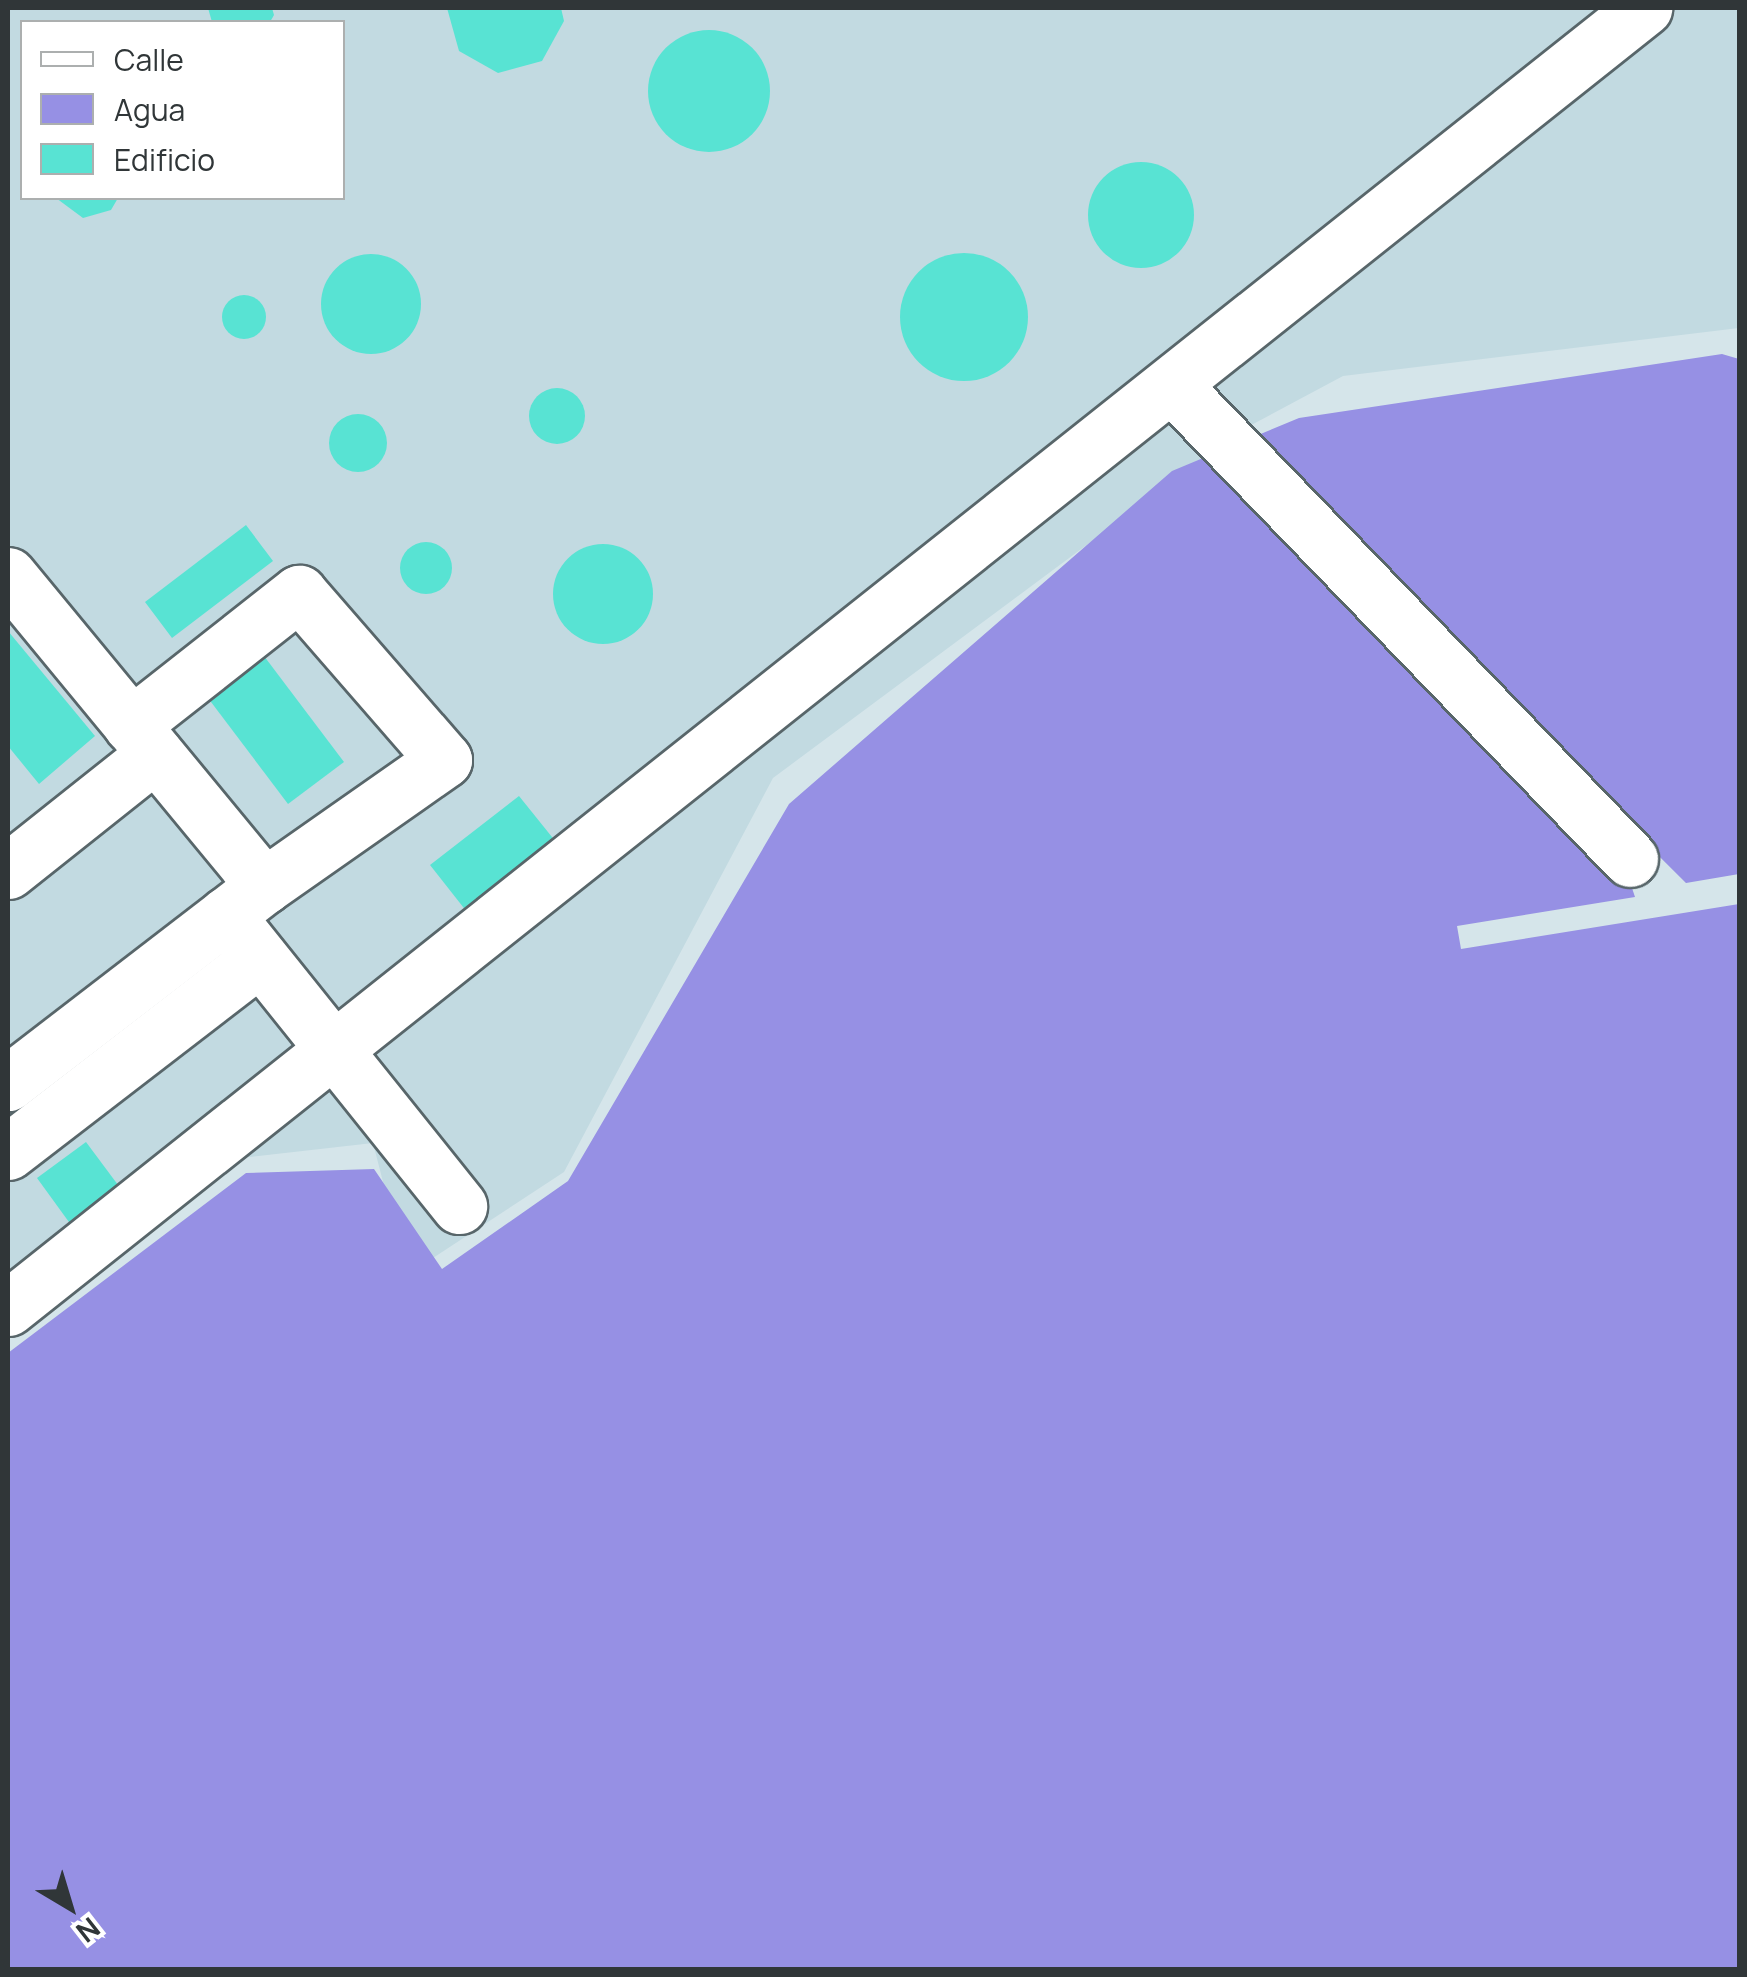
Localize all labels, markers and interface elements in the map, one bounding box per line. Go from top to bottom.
legend [20,20,345,200]
text: Calle [114,39,184,80]
text: Agua [114,89,185,130]
text: Edificio [114,139,215,180]
north arrow [20,1857,120,1957]
text: N [69,1909,108,1952]

